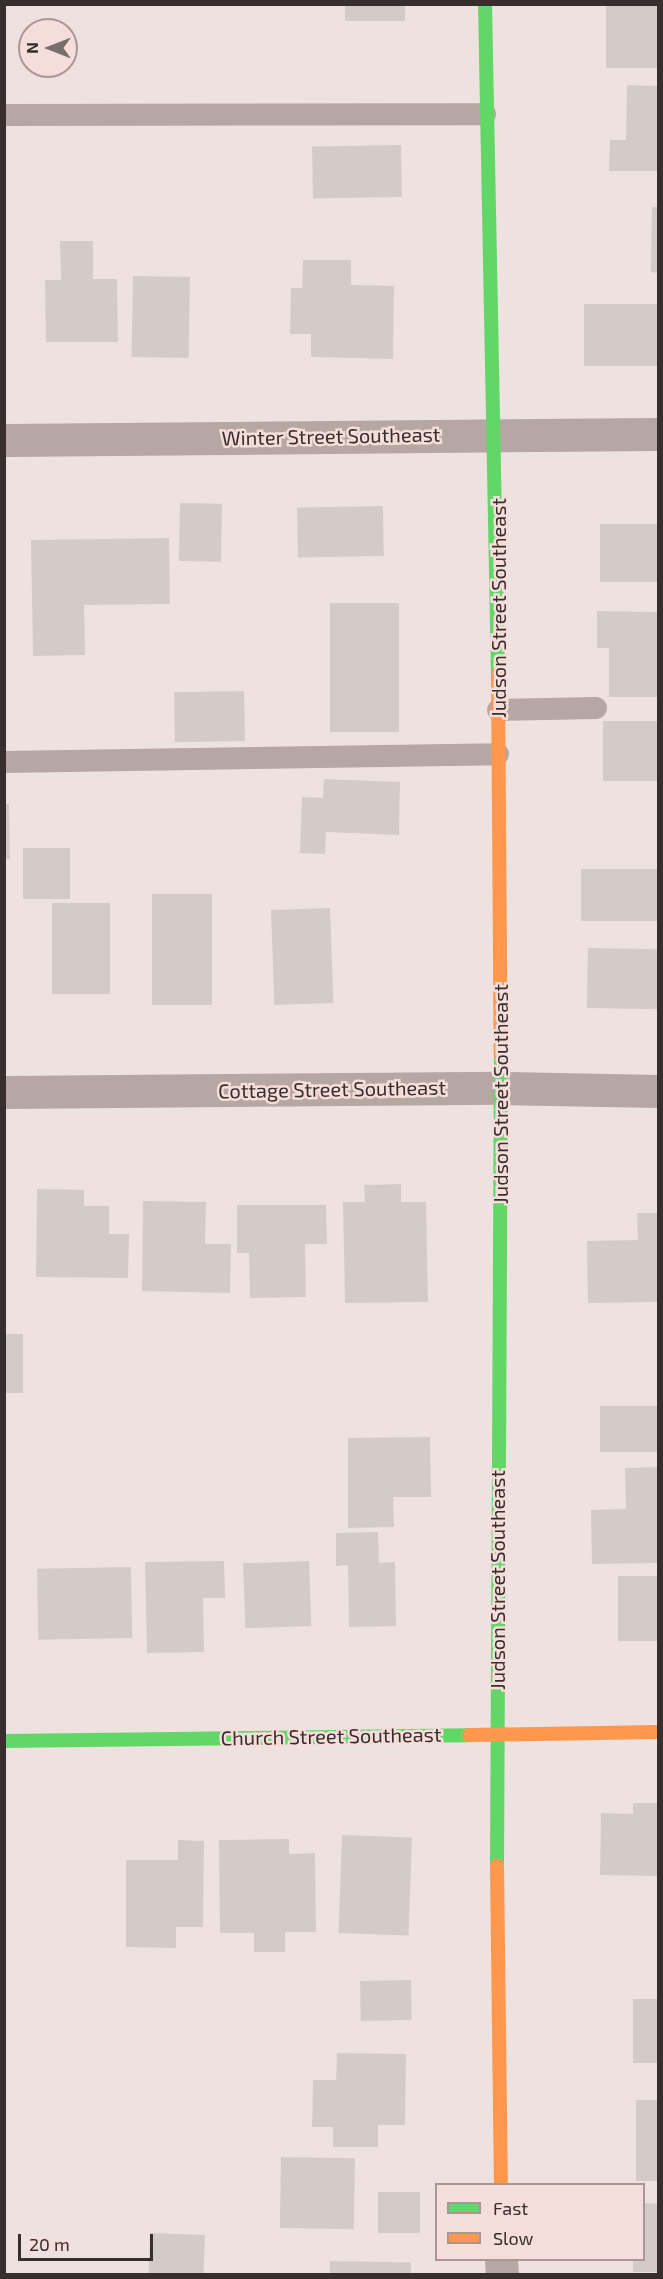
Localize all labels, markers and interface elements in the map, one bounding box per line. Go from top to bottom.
north arrow [18,18,78,78]
text: N [22,42,41,54]
street label: Winter Street Southeast [221,422,441,450]
street label: Judson Street Southeast [486,498,510,718]
street label: Judson Street Southeast [488,984,512,1204]
street label: Cottage Street Southeast [218,1075,446,1103]
street label: Judson Street Southeast [485,1470,509,1690]
street label: Church Street Southeast [220,1722,442,1750]
legend [435,2183,645,2261]
text: Fast [493,2197,528,2219]
scale bar [21,2222,156,2260]
text: Slow [493,2227,533,2249]
text: 20 m [29,2233,70,2255]

